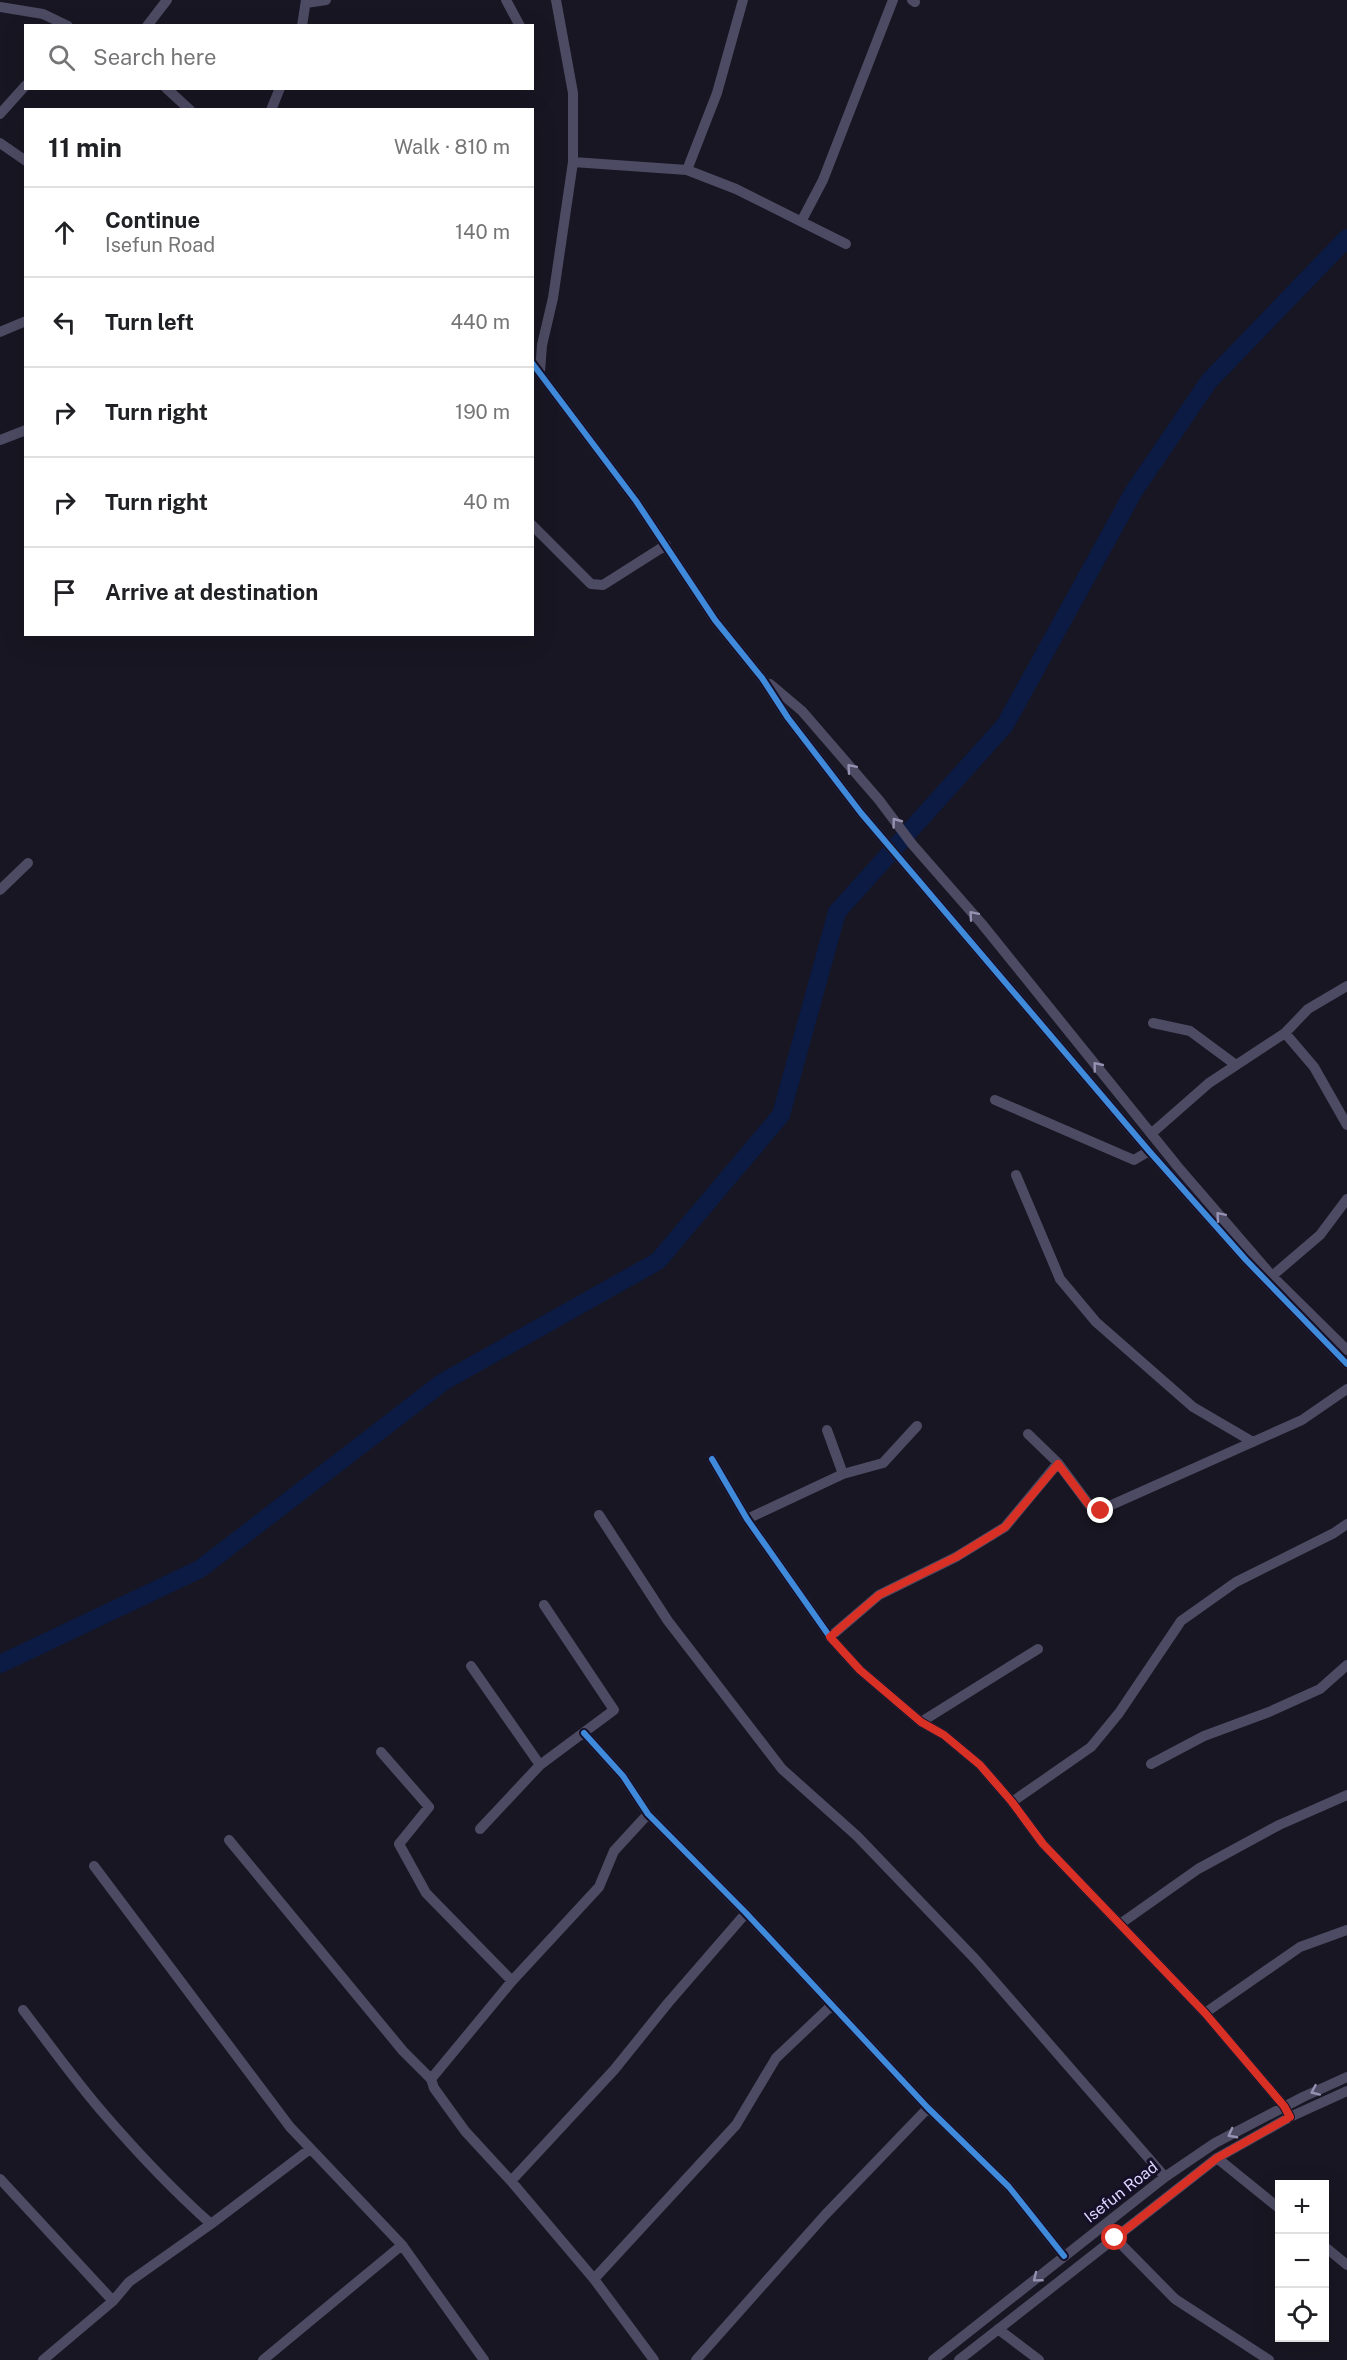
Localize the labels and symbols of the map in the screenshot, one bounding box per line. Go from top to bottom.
one-way arrow [847,764,858,775]
one-way arrow [892,818,903,829]
one-way arrow [969,911,980,922]
one-way arrow [1093,1061,1104,1072]
one-way arrow [1217,1212,1228,1223]
route end [1087,1497,1113,1523]
one-way arrow [1311,2084,1322,2096]
one-way arrow [1228,2127,1239,2138]
street label: Isefun Road [1080,2157,1162,2227]
route start [1101,2224,1127,2250]
one-way arrow [1033,2270,1044,2281]

